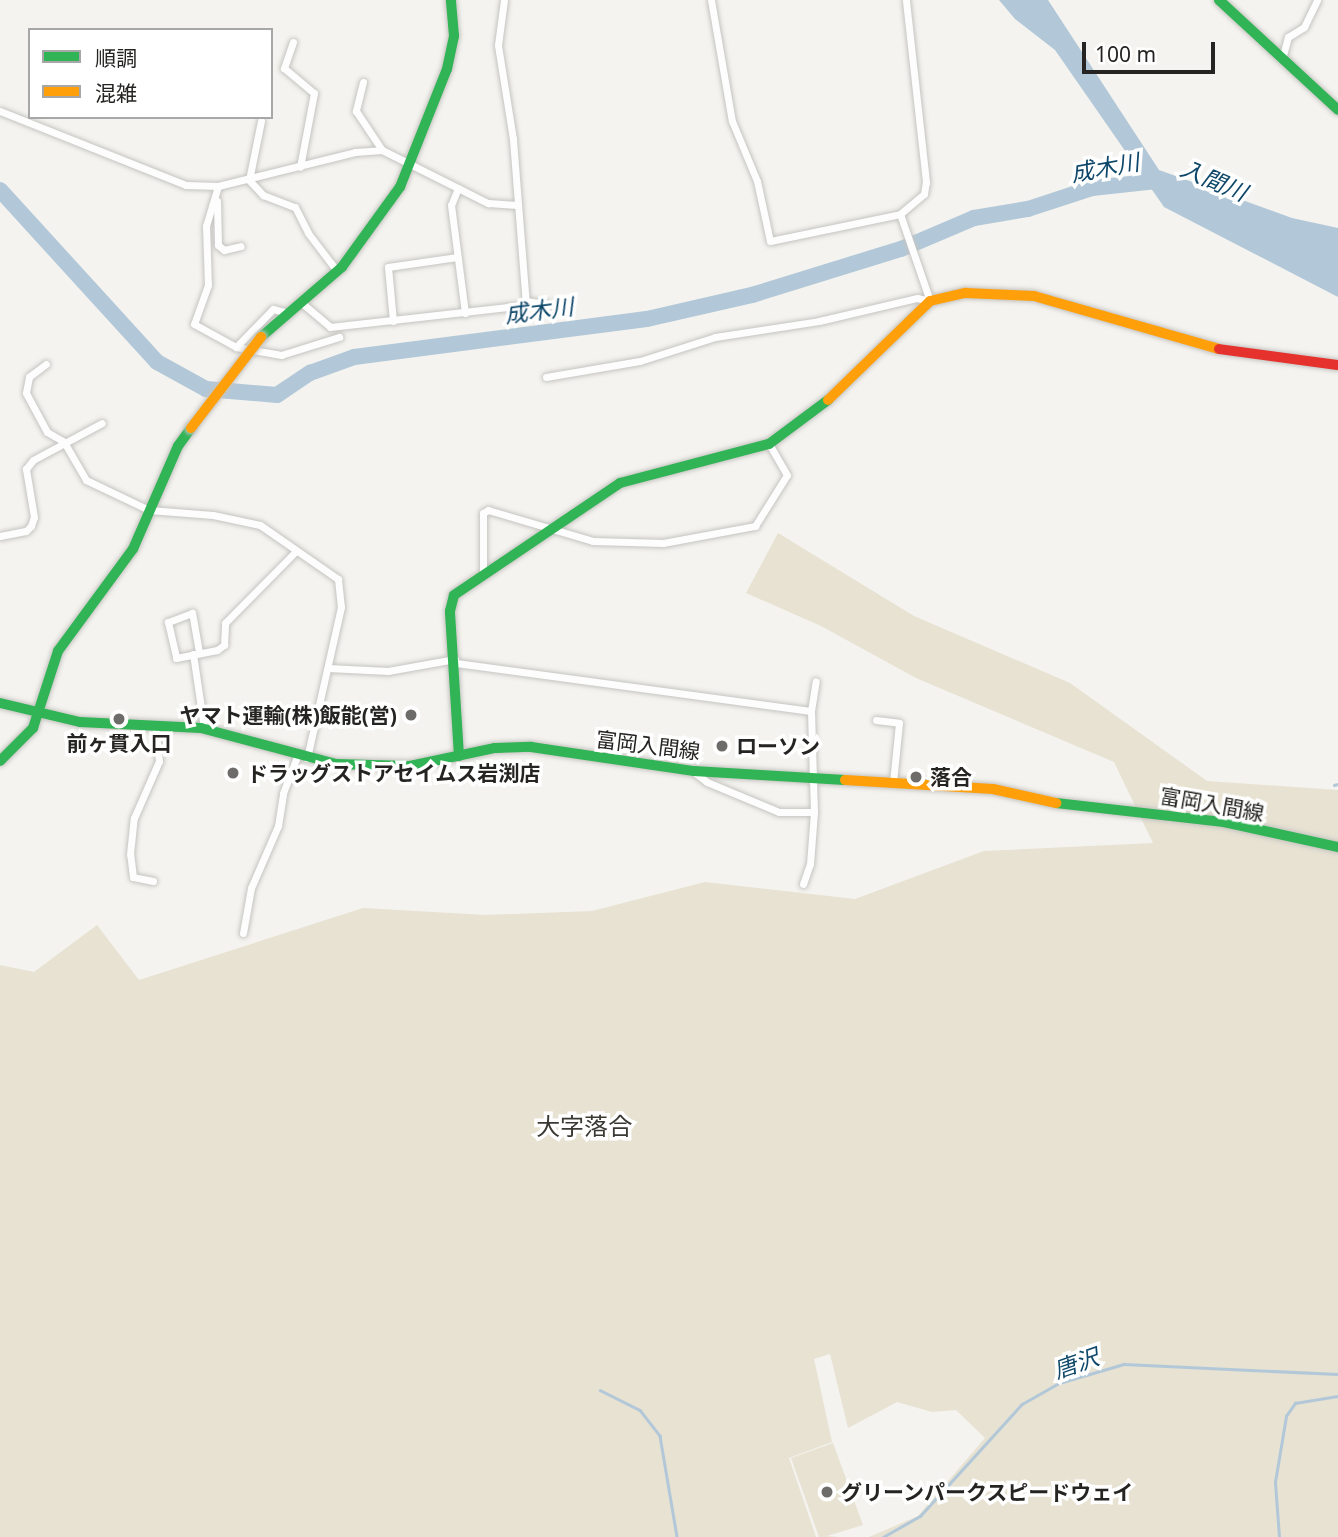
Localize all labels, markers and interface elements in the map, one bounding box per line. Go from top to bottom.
legend [28,28,273,119]
scale bar [1086,28,1219,72]
text: 100 m [1095,40,1156,68]
text: 順調 [95,44,137,72]
text: 混雑 [95,79,137,107]
water label: 成木川 [1069,147,1141,187]
water label: 入間川 [1177,154,1251,206]
water label: 成木川 [503,292,575,328]
place label: ヤマト運輸(株)飯能(営) [180,702,397,728]
marker: ヤマト運輸(株)飯能(営) [403,707,419,723]
marker: 前ヶ貫入口 [111,711,127,727]
street label: 富岡入間線 [594,726,702,764]
place label: 前ヶ貫入口 [67,730,171,756]
place label: ローソン [736,733,820,759]
marker: ローソン [714,738,730,754]
place label: ドラッグストアセイムス岩渕店 [247,760,541,786]
place label: 落合 [930,764,972,790]
marker: ドラッグストアセイムス岩渕店 [225,765,241,781]
marker: 落合 [908,769,924,785]
street label: 富岡入間線 [1158,782,1266,826]
district label: 大字落合 [536,1112,632,1140]
water label: 唐沢 [1050,1342,1102,1384]
place label: グリーンパークスピードウェイ [841,1479,1135,1505]
marker: グリーンパークスピードウェイ [819,1484,835,1500]

